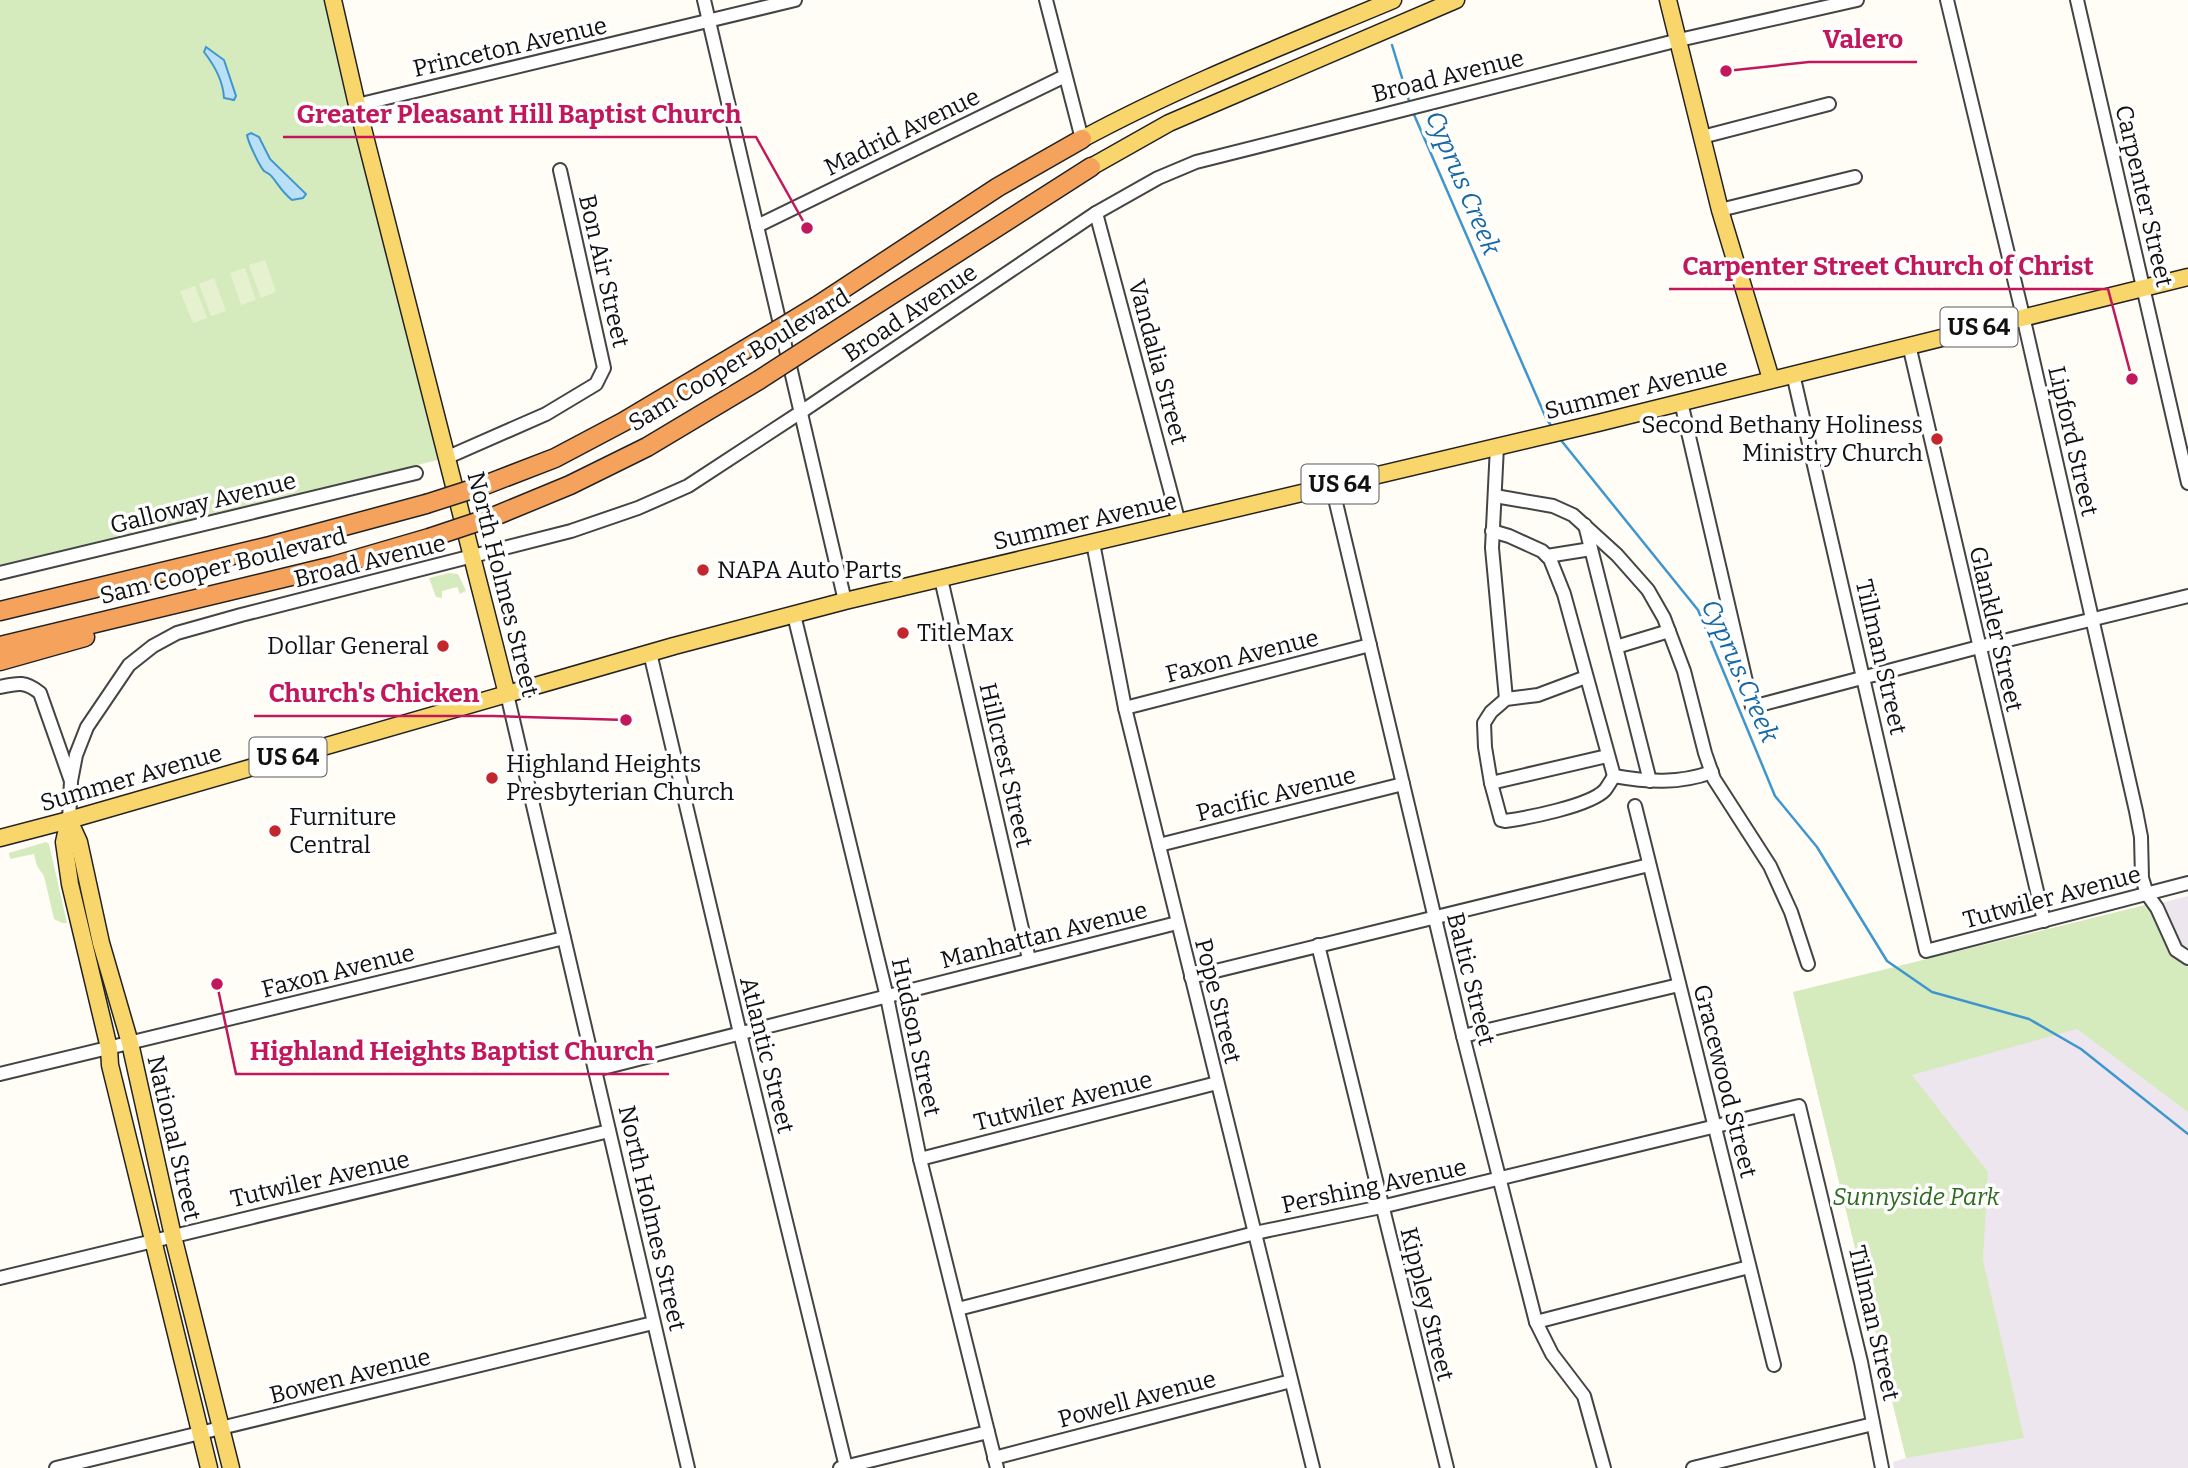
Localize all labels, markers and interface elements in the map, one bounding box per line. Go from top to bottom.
street label: Princeton Avenue [410,11,610,83]
callout: Valero [1809,15,1917,62]
text: Valero [1823,24,1903,55]
street label: Broad Avenue [1369,44,1527,108]
street label: Madrid Avenue [820,82,984,182]
callout: Greater Pleasant Hill Baptist Church [283,90,756,137]
text: Greater Pleasant Hill Baptist Church [296,99,742,130]
street label: Carpenter Street [2109,102,2179,290]
water label: Cyprus Creek [1419,106,1508,260]
street label: Bon Air Street [573,192,635,350]
callout: Carpenter Street Church of Christ [1669,242,2108,289]
text: Carpenter Street Church of Christ [1682,251,2095,282]
street label: Broad Avenue [838,258,982,368]
street label: Vandalia Street [1123,277,1194,448]
street label: Sam Cooper Boulevard [623,283,855,437]
road number: US 64 [1940,308,2018,346]
street label: Summer Avenue [1542,353,1730,425]
street label: Lipford Street [2042,363,2104,519]
place label: Second Bethany Holiness Ministry Church [1641,411,1923,467]
marker: Second Bethany Holiness Ministry Church [1929,431,1945,447]
road number: US 64 [1302,464,1378,504]
street label: Galloway Avenue [107,466,299,540]
street label: North Holmes Street [462,469,545,700]
street label: Summer Avenue [990,486,1180,556]
street label: Sam Cooper Boulevard [97,522,349,610]
street label: Broad Avenue [291,529,449,593]
street label: Glankler Street [1963,544,2029,715]
place label: NAPA Auto Parts [717,556,902,584]
marker: NAPA Auto Parts [695,562,711,578]
street label: Tillman Street [1850,577,1913,738]
water label: Cyprus Creek [1695,595,1786,748]
place label: TitleMax [917,619,1014,647]
street label: Faxon Avenue [1163,623,1321,689]
marker: TitleMax [895,625,911,641]
place label: Dollar General [267,632,429,660]
marker: Dollar General [435,638,451,654]
callout: Church's Chicken [254,669,493,716]
text: Church's Chicken [268,678,480,709]
street label: Hillcrest Street [973,680,1039,850]
road number: US 64 [250,737,326,776]
street label: Summer Avenue [37,739,225,817]
place label: Highland Heights Presbyterian Church [506,750,734,806]
street label: Pacific Avenue [1193,761,1359,827]
marker: Highland Heights Presbyterian Church [484,770,500,786]
place label: Furniture Central [289,803,396,859]
marker: Furniture Central [267,823,283,839]
street label: Tutwiler Avenue [1960,860,2144,934]
street label: Manhattan Avenue [938,896,1150,974]
street label: Baltic Street [1441,910,1501,1049]
street label: Pope Street [1189,936,1247,1067]
street label: Faxon Avenue [259,938,417,1004]
street label: Hudson Street [886,955,947,1119]
street label: Atlantic Street [734,974,800,1136]
street label: Gracewood Street [1687,981,1763,1181]
callout: Highland Heights Baptist Church [236,1027,669,1074]
text: Highland Heights Baptist Church [250,1036,655,1067]
street label: National Street [141,1052,207,1224]
street label: Tutwiler Avenue [971,1065,1155,1137]
street label: North Holmes Street [612,1102,692,1334]
street label: Tutwiler Avenue [228,1145,412,1213]
street label: Pershing Avenue [1279,1153,1469,1219]
park label: Sunnyside Park [1832,1183,2001,1211]
street label: Kippley Street [1394,1224,1460,1384]
street label: Tillman Street [1843,1243,1906,1404]
street label: Bowen Avenue [267,1342,433,1410]
street label: Powell Avenue [1055,1364,1219,1434]

